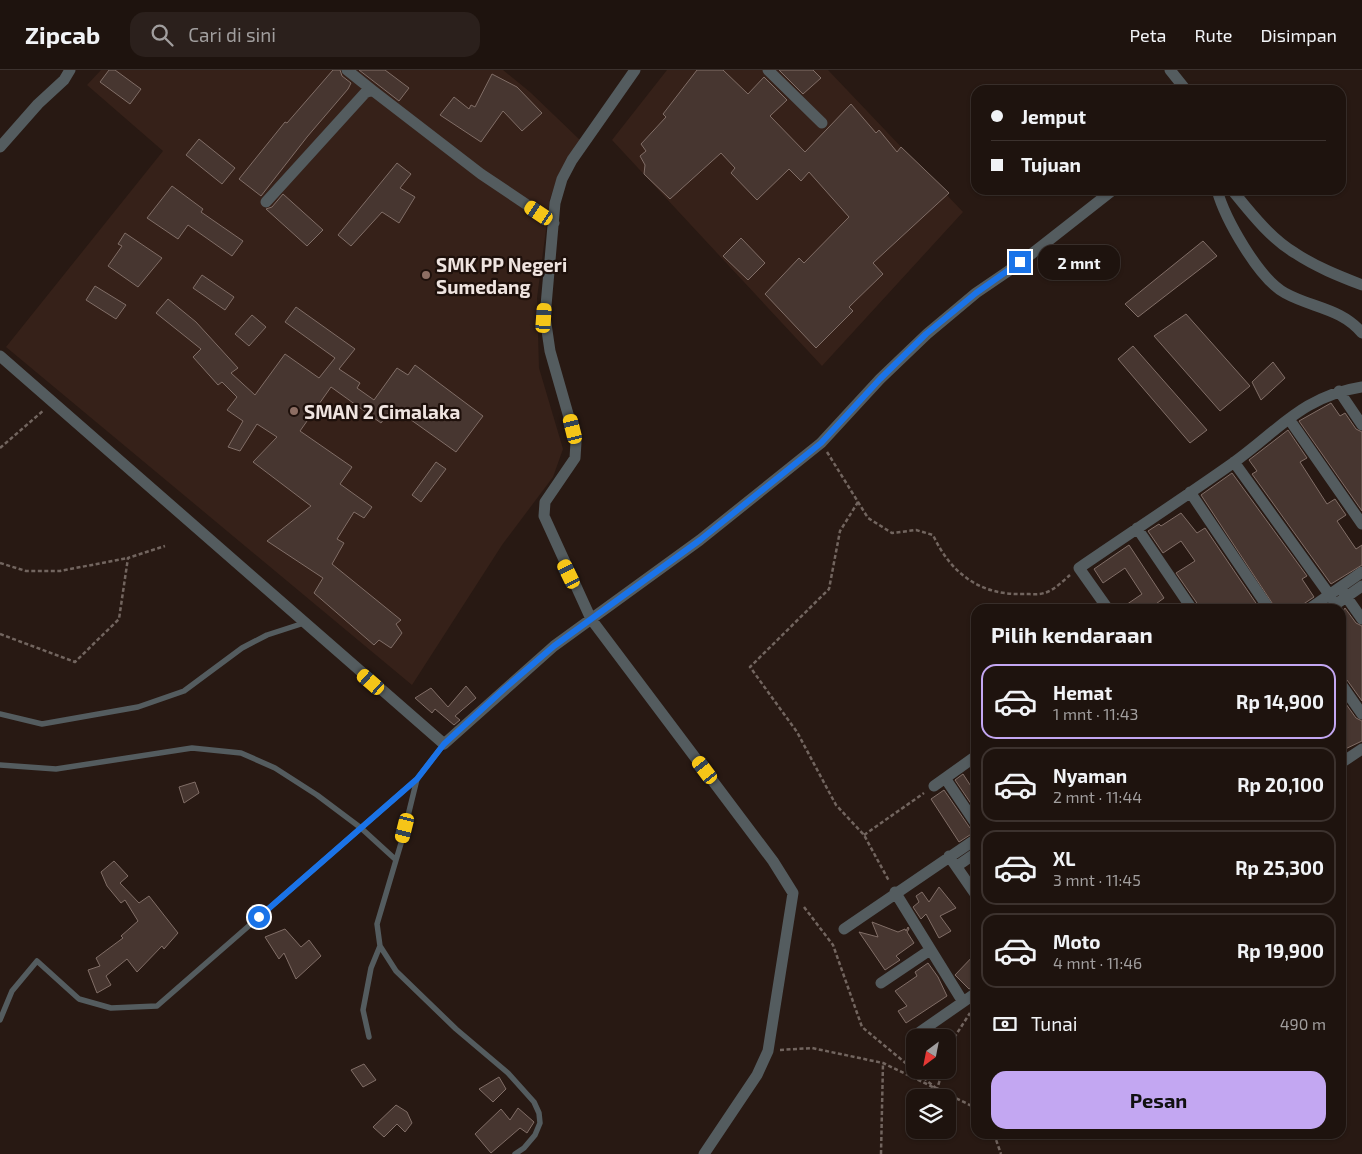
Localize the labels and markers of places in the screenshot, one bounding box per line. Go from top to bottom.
place label: SMK PP Negeri Sumedang [436,253,567,298]
marker: SMK PP Negeri Sumedang [420,269,432,281]
place label: SMAN 2 Cimalaka [304,400,460,423]
marker: SMAN 2 Cimalaka [288,405,300,417]

